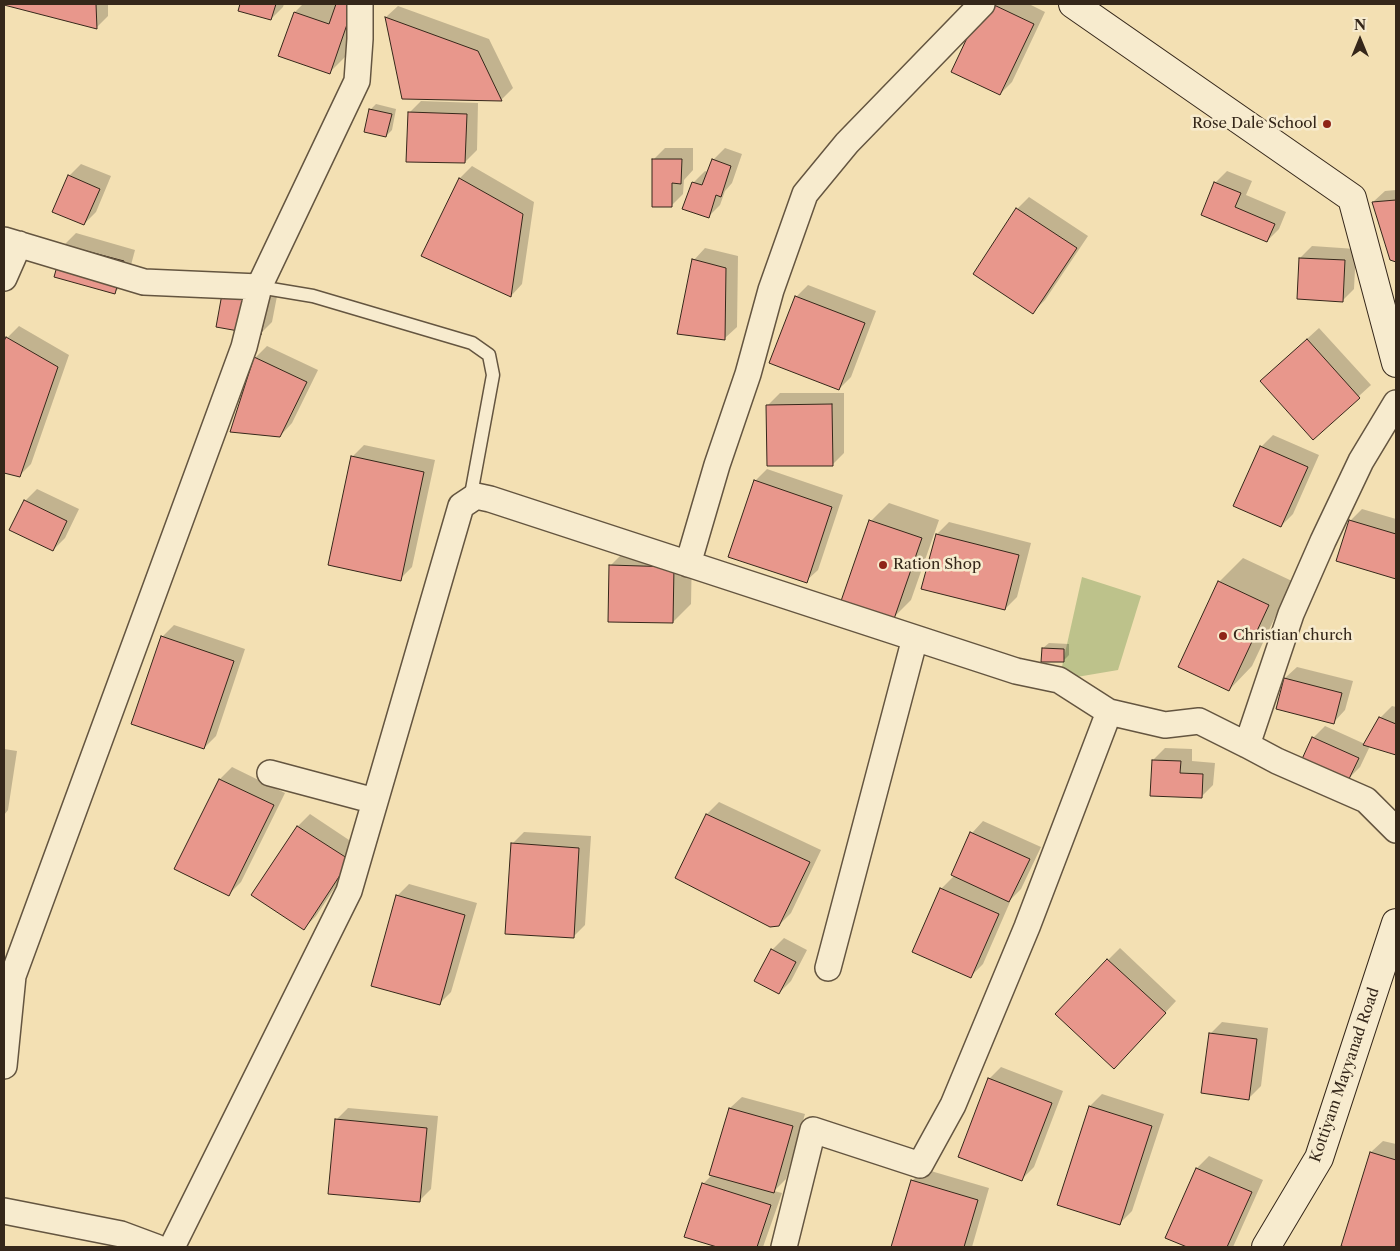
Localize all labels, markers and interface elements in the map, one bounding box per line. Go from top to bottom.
north arrow [1335,15,1385,65]
text: N [1354,16,1366,34]
place label: Rose Dale School [1192,115,1317,133]
marker: Rose Dale School [1321,118,1333,130]
place label: Ration Shop [893,556,981,574]
marker: Ration Shop [877,559,889,571]
place label: Christian church [1233,627,1352,645]
marker: Christian church [1217,630,1229,642]
street label: Kottiyam Mayyanad Road [1307,985,1383,1165]

